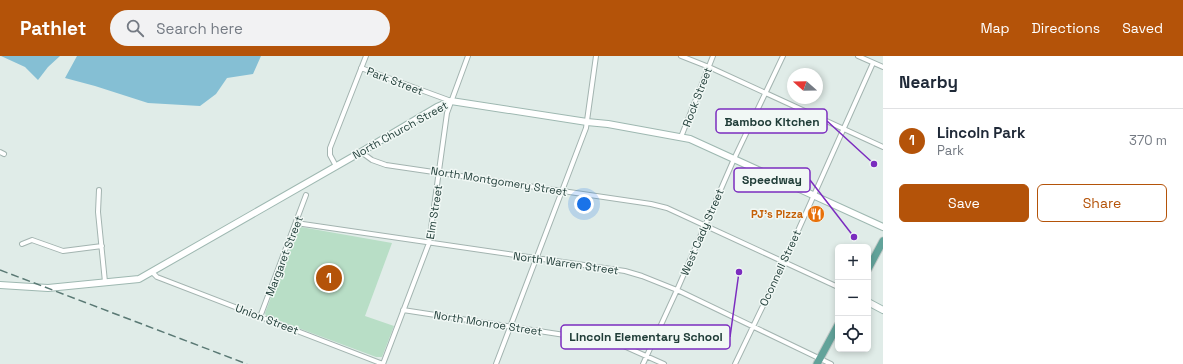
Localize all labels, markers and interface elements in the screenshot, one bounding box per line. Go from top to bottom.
search box [110,10,390,46]
text: Pathlet [20,16,86,41]
icon: search [124,17,146,39]
text: Search here [156,19,243,38]
text: Map [980,19,1010,37]
text: Directions [1032,19,1100,37]
text: Saved [1122,19,1163,37]
street label: Park Street [365,64,425,98]
street label: Rock Street [679,65,715,129]
north arrow [787,68,823,104]
text: Nearby [899,71,958,93]
street label: North Church Street [350,98,450,162]
callout: Bamboo Kitchen [716,109,827,133]
text: Bamboo Kitchen [724,114,820,130]
text: Lincoln Park [937,123,1025,142]
text: 1 [909,132,915,149]
text: 370 m [1129,132,1167,149]
text: Park [937,142,964,159]
street label: North Montgomery Street [430,163,568,199]
callout: Speedway [734,168,810,192]
text: Speedway [742,172,802,188]
street label: Elm Street [423,184,445,240]
button: Save [899,184,1029,222]
button: Share [1037,184,1167,222]
street label: West Cady Street [677,186,727,278]
your location [574,194,594,214]
restaurant icon: PJ's Pizza [806,204,826,224]
place label: PJ's Pizza [751,207,804,221]
street label: Margaret Street [262,214,306,298]
street label: Oconnell Street [756,228,804,308]
map controls [835,244,871,352]
button: + [835,244,871,280]
street label: North Warren Street [512,249,620,277]
pin: 1 [316,263,342,293]
button: − [835,280,871,316]
street label: Union Street [233,301,301,337]
street label: North Monroe Street [433,308,543,338]
button: locate [835,316,871,352]
callout: Lincoln Elementary School [561,325,730,349]
text: Lincoln Elementary School [569,329,723,345]

